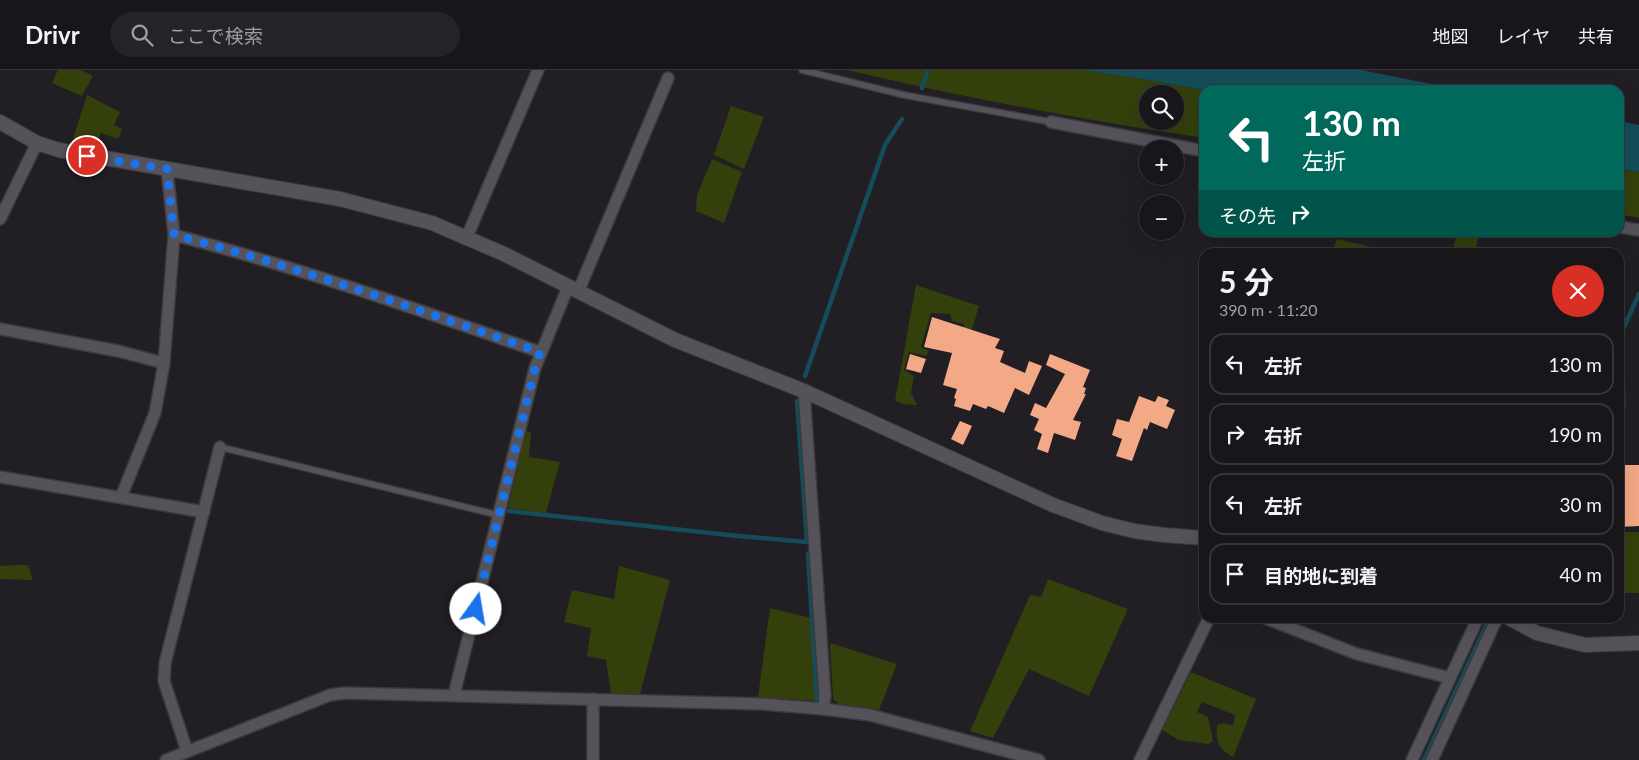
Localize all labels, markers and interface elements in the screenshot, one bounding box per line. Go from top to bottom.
search box [110,12,460,57]
text: Drivr [25,20,80,49]
icon: search [128,21,156,49]
text: ここで検索 [168,24,263,47]
text: 地図 [1433,25,1469,47]
text: レイヤ [1497,25,1550,47]
text: 共有 [1578,25,1614,47]
map controls [1139,85,1184,240]
button: search [1139,85,1184,130]
text: 130 m [1302,101,1401,143]
icon: left [1219,105,1284,170]
pin [66,135,108,177]
button: + [1139,140,1184,185]
icon: arrive [73,142,101,170]
text: 左折 [1302,147,1346,174]
button: − [1139,195,1184,240]
icon: right [1286,200,1314,228]
text: その先 [1219,204,1276,227]
text: 5 分 [1219,263,1274,299]
button: close [1552,265,1604,317]
text: 390 m · 11:20 [1219,300,1318,319]
icon: left [1221,350,1249,378]
text: 130 m [1548,353,1602,376]
text: 左折 [1264,354,1302,377]
icon: right [1221,420,1249,448]
text: 190 m [1548,423,1602,446]
text: 右折 [1264,424,1302,447]
icon: left [1221,490,1249,518]
text: 30 m [1559,493,1602,516]
text: 左折 [1264,494,1302,517]
icon: arrive [1221,560,1249,588]
text: 40 m [1559,563,1602,586]
text: 目的地に到着 [1264,564,1378,587]
position arrow [449,582,501,634]

